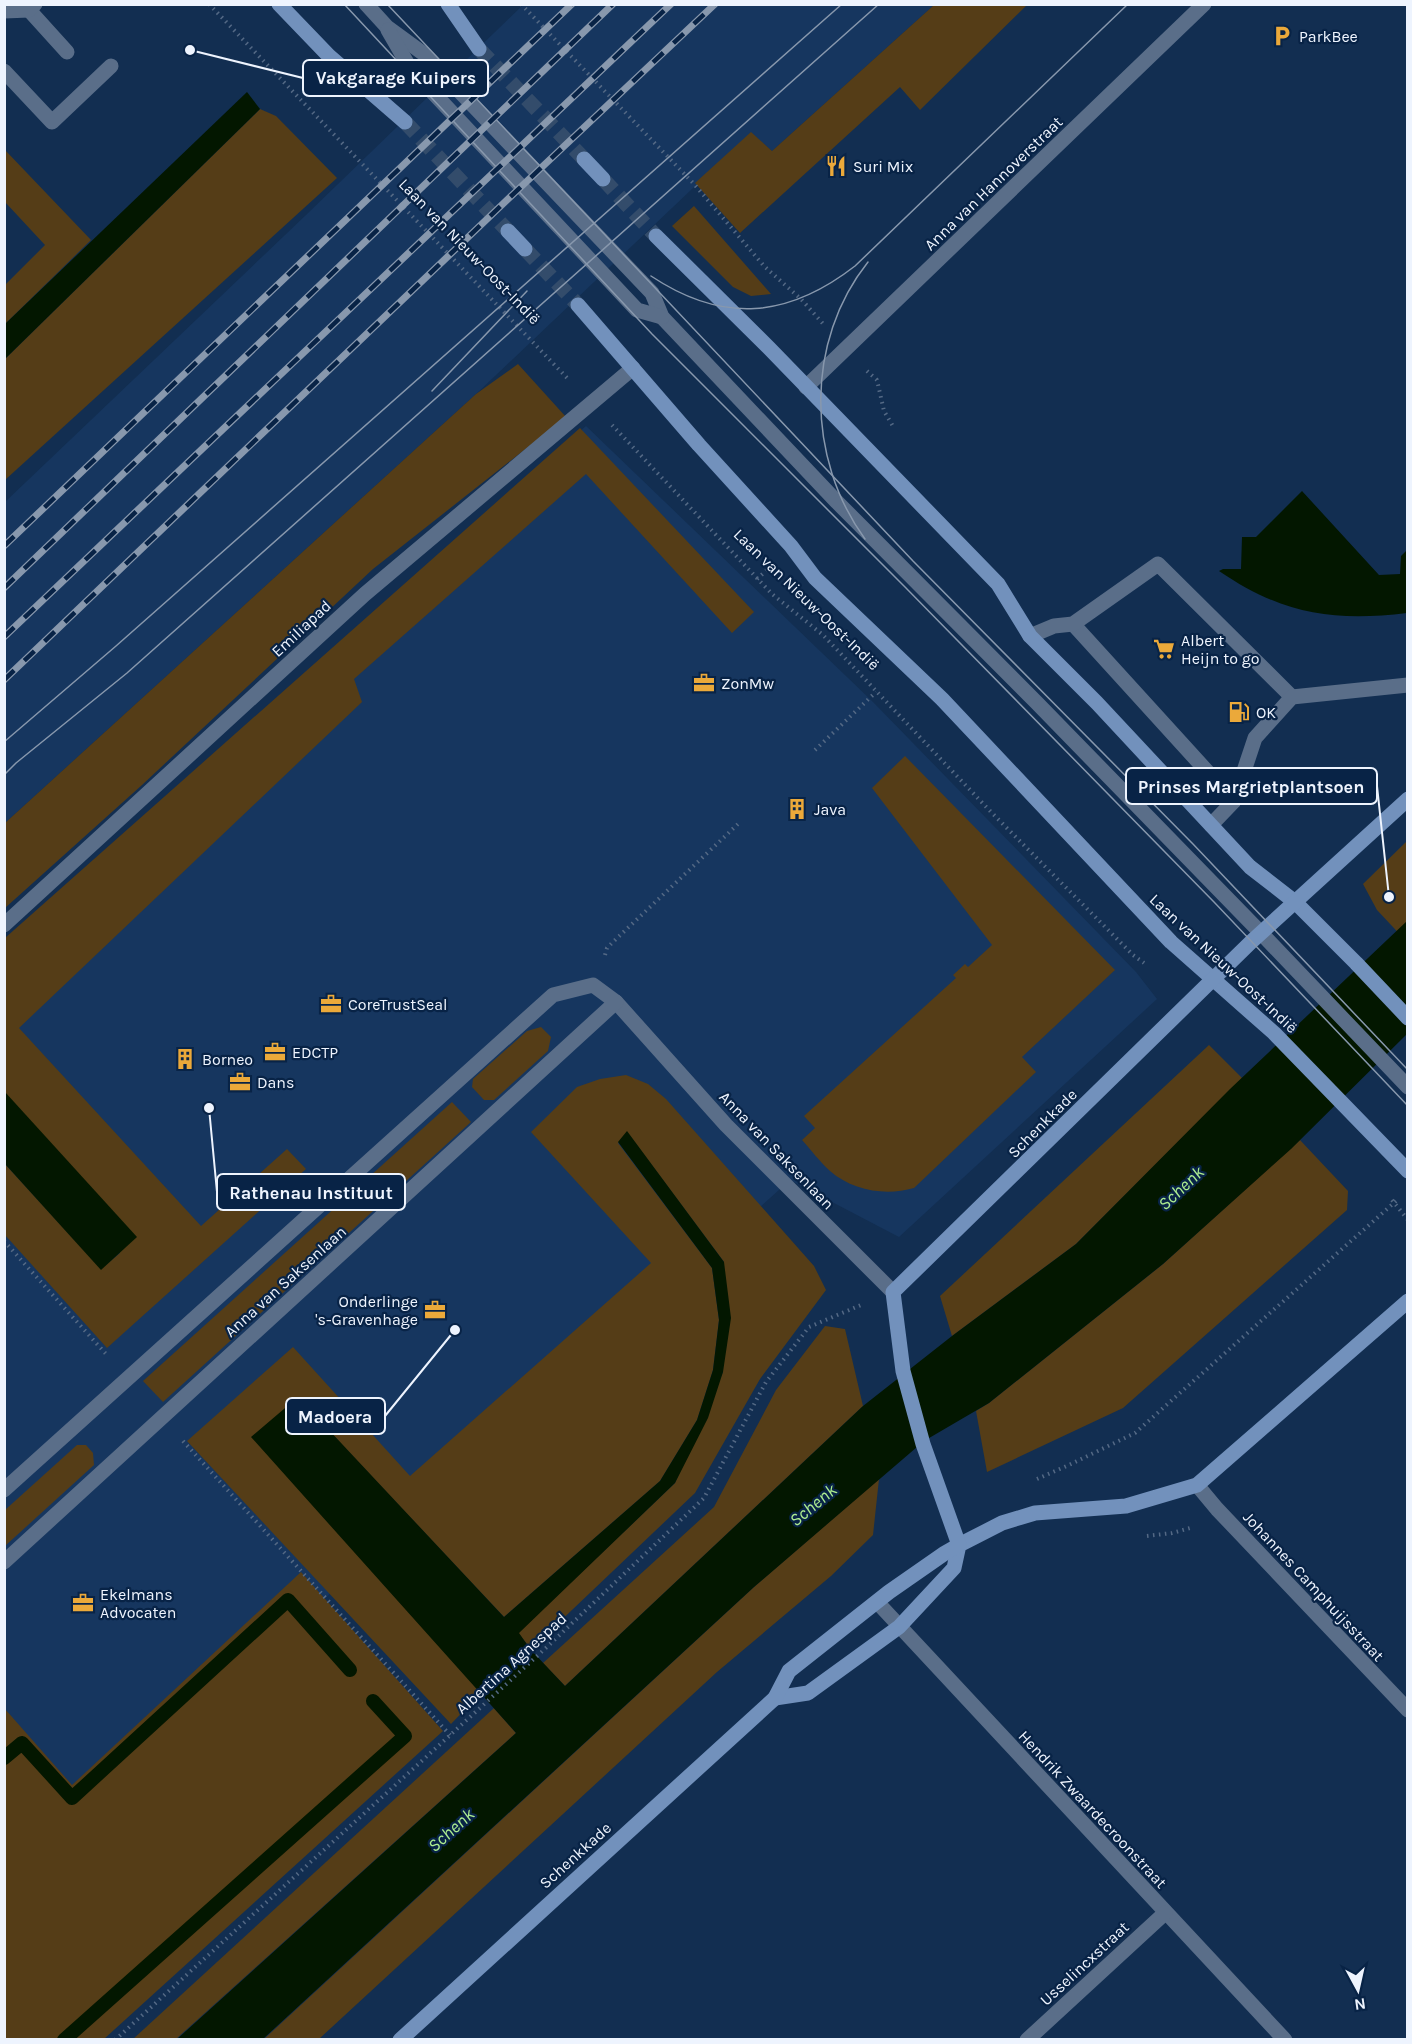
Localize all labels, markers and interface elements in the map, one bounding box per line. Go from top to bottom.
parking icon: ParkBee [1270,24,1294,48]
place label: ParkBee [1299,27,1358,46]
callout: Vakgarage Kuipers [303,60,488,96]
text: Vakgarage Kuipers [316,67,476,89]
street label: Anna van Hannoverstraat [920,112,1066,254]
restaurant icon: Suri Mix [824,154,848,178]
place label: Suri Mix [853,157,913,176]
street label: Laan van Nieuw-Oost-Indië [395,175,544,328]
street label: Laan van Nieuw-Oost-Indië [730,525,883,674]
street label: Emiliapad [268,596,335,661]
place label: Albert Heijn to go [1181,631,1260,668]
supermarket icon: Albert Heijn to go [1152,637,1176,661]
office icon: ZonMw [692,671,716,695]
place label: ZonMw [721,674,774,693]
fuel station icon: OK [1227,700,1251,724]
place label: OK [1256,703,1276,722]
callout: Prinses Margrietplantsoen [1126,768,1377,804]
text: Prinses Margrietplantsoen [1138,776,1364,798]
building icon: Java [785,797,809,821]
place label: Java [814,800,846,819]
street label: Laan van Nieuw-Oost-Indië [1146,890,1302,1037]
office icon: CoreTrustSeal [319,992,343,1016]
place label: CoreTrustSeal [348,995,448,1014]
office icon: EDCTP [263,1040,287,1064]
place label: EDCTP [292,1043,338,1062]
building icon: Borneo [173,1047,197,1071]
place label: Borneo [202,1050,253,1069]
office icon: Dans [228,1070,252,1094]
place label: Dans [257,1073,294,1092]
street label: Schenkkade [1004,1085,1081,1162]
street label: Anna van Saksenlaan [715,1087,838,1213]
water label: Schenk [1153,1161,1209,1215]
callout: Rathenau Instituut [217,1174,405,1210]
text: Rathenau Instituut [229,1182,393,1204]
street label: Anna van Saksenlaan [221,1222,350,1341]
place label: Onderlinge 's-Gravenhage [315,1292,418,1329]
office icon: Onderlinge 's-Gravenhage [423,1298,447,1322]
callout: Madoera [286,1398,385,1434]
text: Madoera [298,1406,372,1428]
water label: Schenk [785,1478,842,1531]
street label: Johannes Camphuijsstraat [1239,1508,1388,1665]
place label: Ekelmans Advocaten [100,1585,176,1622]
office icon: Ekelmans Advocaten [71,1591,95,1615]
street label: Albertina Agnespad [452,1609,571,1718]
street label: Hendrik Zwaardecroonstraat [1015,1727,1171,1892]
water label: Schenk [423,1803,479,1857]
street label: Schenkkade [536,1818,615,1893]
street label: Usselincxstraat [1036,1917,1133,2009]
north arrow [1328,1960,1388,2020]
text: N [1353,1994,1367,2015]

